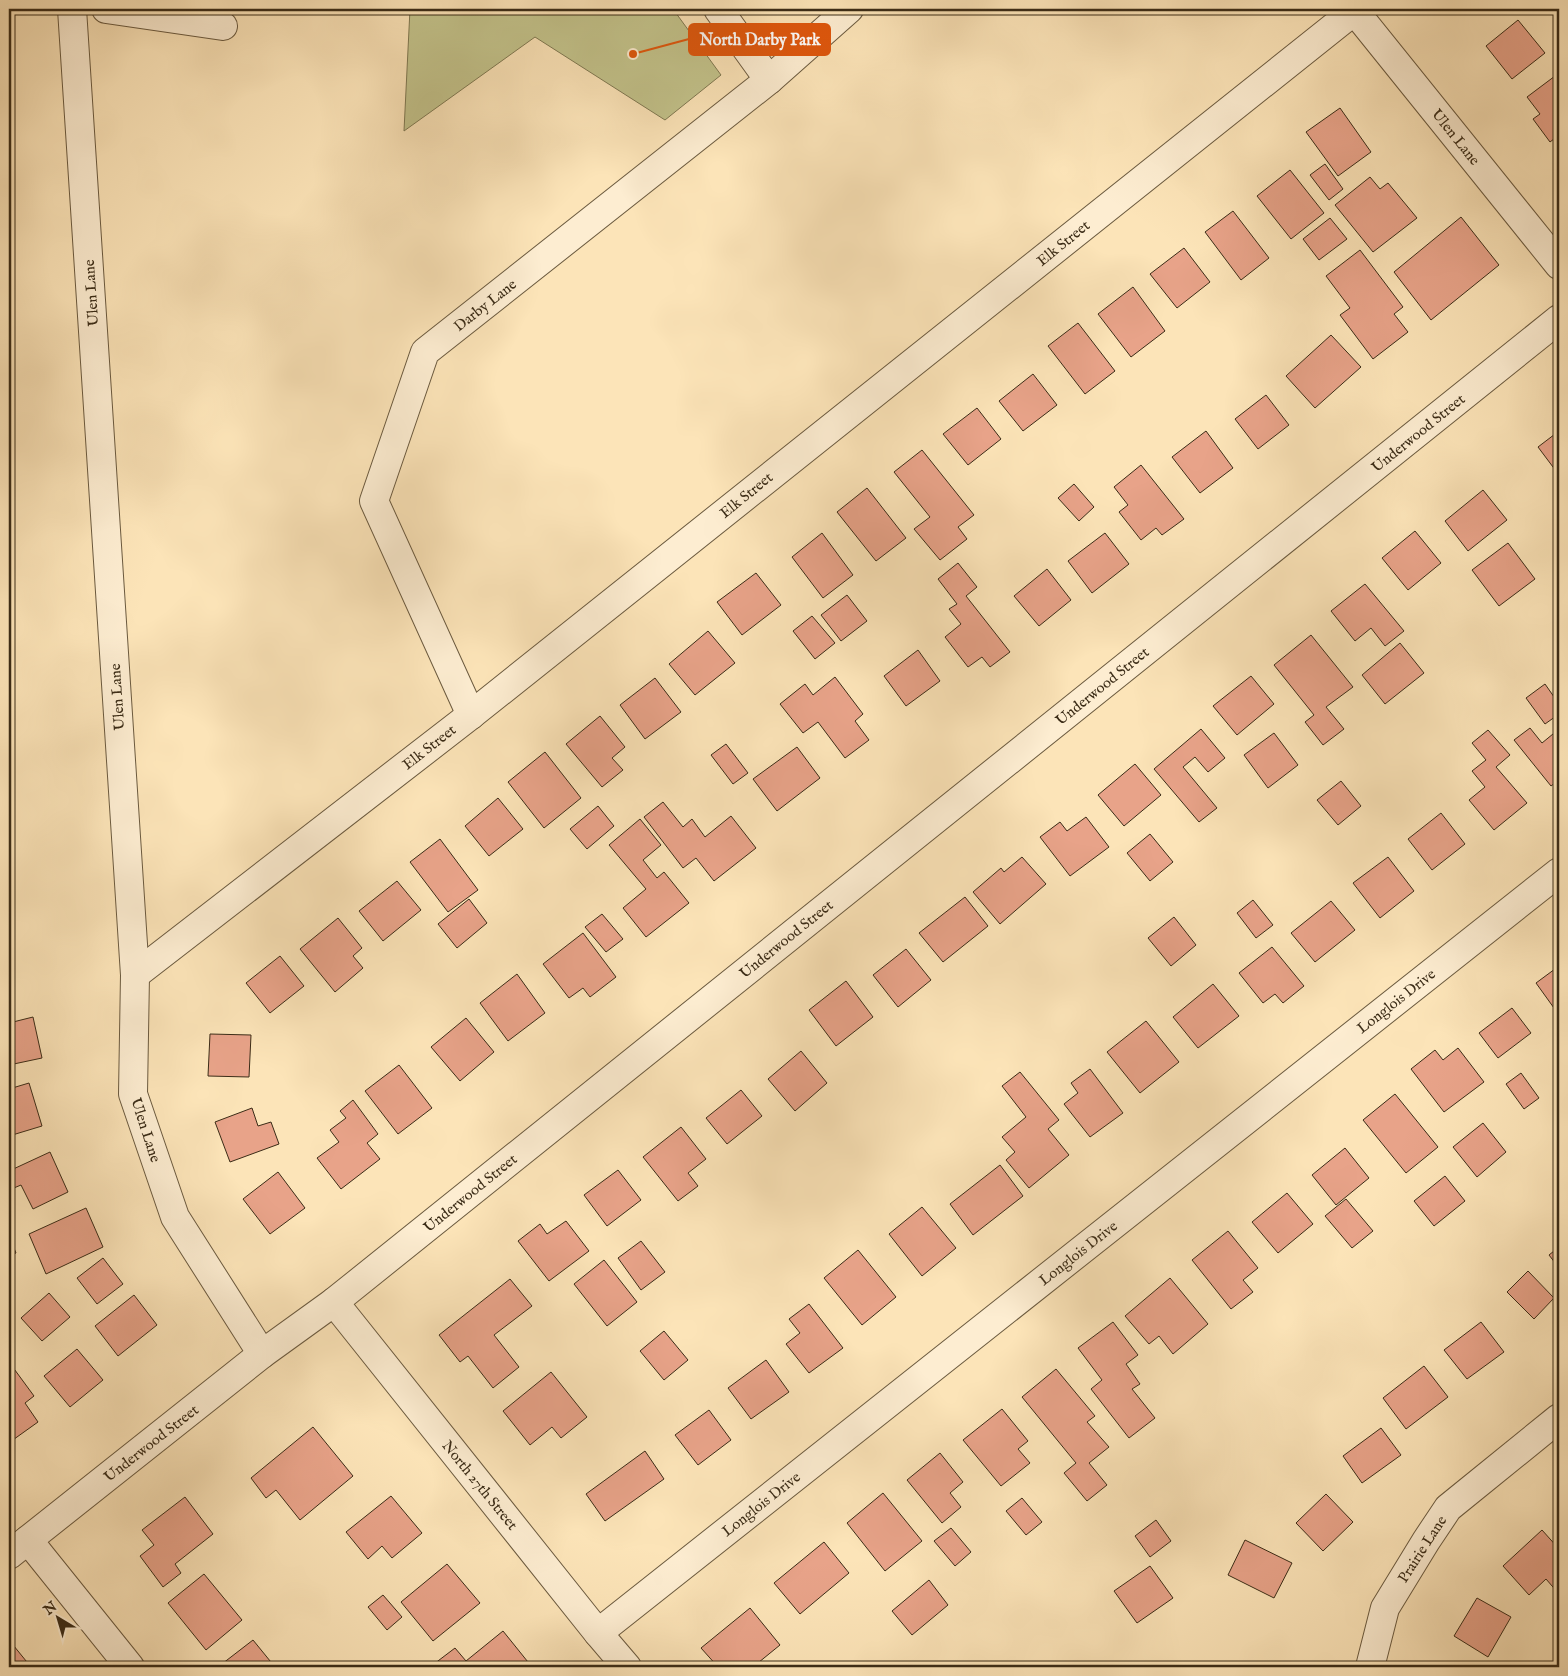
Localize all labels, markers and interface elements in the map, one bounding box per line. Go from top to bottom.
callout: North Darby Park [689,24,830,55]
text: North Darby Park [698,31,821,51]
street label: Ulen Lane [1427,105,1484,169]
street label: Elk Street [1033,216,1094,271]
street label: Ulen Lane [80,259,103,327]
street label: Darby Lane [450,275,521,336]
street label: Underwood Street [1368,390,1469,477]
street label: Elk Street [716,468,777,523]
street label: Underwood Street [1052,643,1153,730]
street label: Ulen Lane [106,663,129,731]
street label: Elk Street [399,720,460,774]
street label: Underwood Street [736,896,837,983]
street label: Longlois Drive [1353,965,1439,1038]
street label: Ulen Lane [126,1095,165,1165]
street label: Underwood Street [420,1150,521,1237]
street label: Longlois Drive [1035,1217,1121,1290]
street label: Underwood Street [100,1400,203,1486]
street label: North 27th Street [438,1437,522,1534]
street label: Longlois Drive [718,1468,804,1541]
street label: Prairie Lane [1394,1512,1451,1586]
north arrow [32,1594,82,1644]
text: N [40,1598,61,1620]

